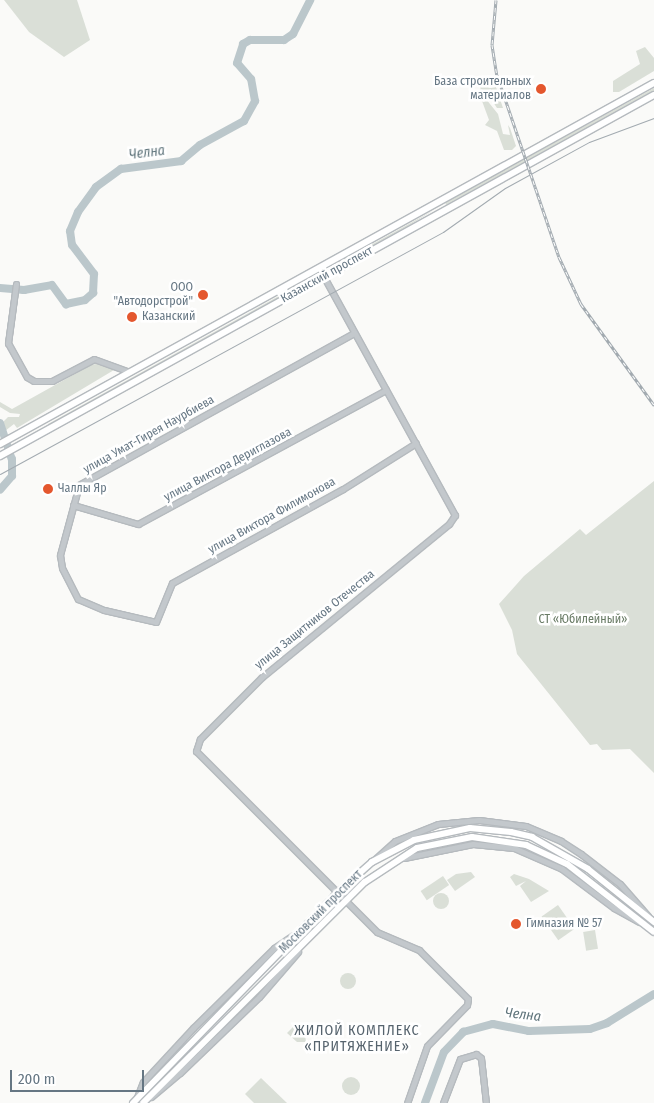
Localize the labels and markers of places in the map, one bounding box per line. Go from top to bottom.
place label: База строительных материалов [434,75,531,103]
marker: База строительных материалов [535,83,547,95]
place label: ООО "Автодорстрой" [114,281,193,309]
marker: ООО "Автодорстрой" [197,289,209,301]
place label: Казанский [142,310,195,324]
marker: Казанский [126,311,138,323]
place label: Чаллы Яр [58,482,107,496]
marker: Чаллы Яр [42,483,54,495]
place label: Гимназия № 57 [526,917,602,931]
marker: Гимназия № 57 [510,918,522,930]

